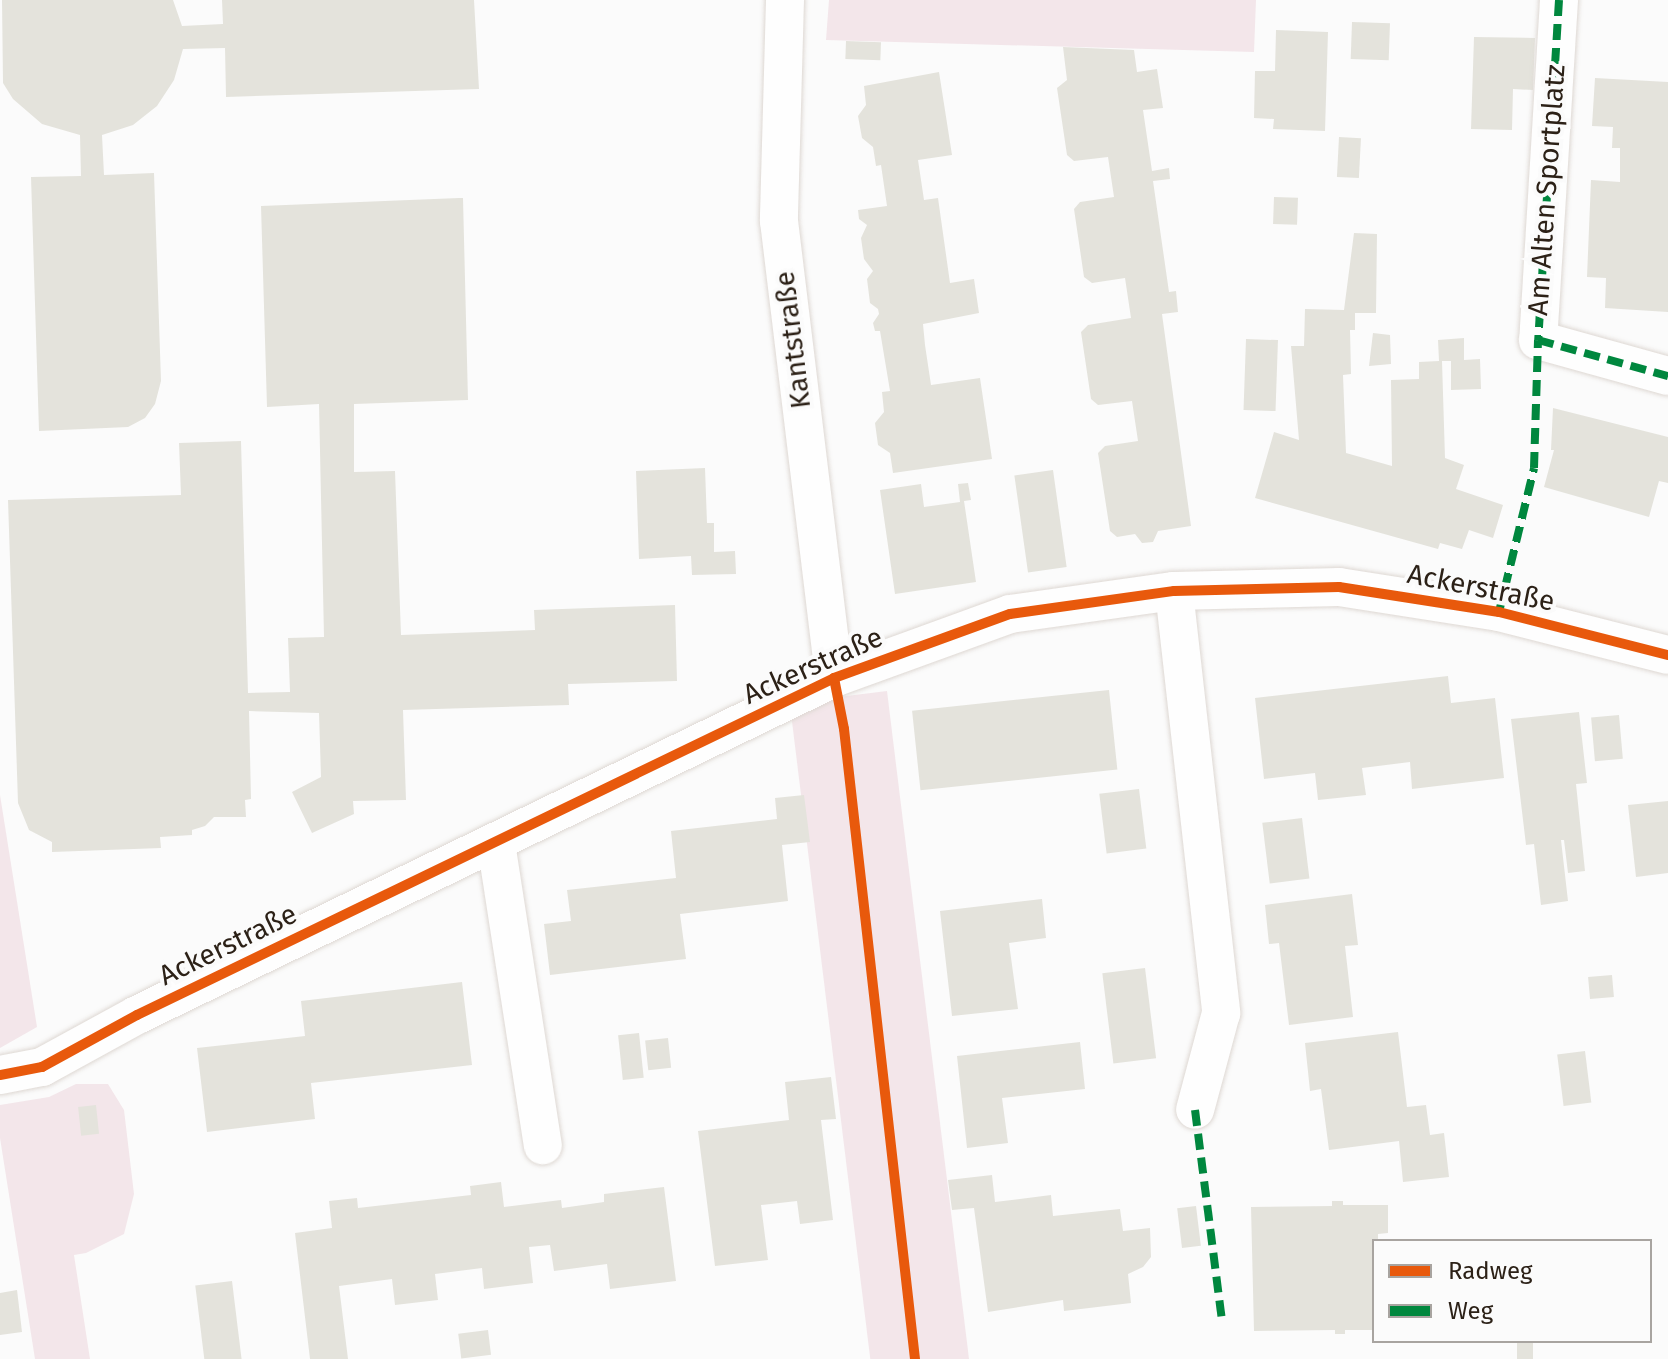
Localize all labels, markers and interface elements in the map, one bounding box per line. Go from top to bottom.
street label: Am Alten Sportplatz [1521,63,1573,317]
street label: Kantstraße [768,269,818,411]
street label: Ackerstraße [1405,557,1557,619]
street label: Ackerstraße [738,620,888,712]
street label: Ackerstraße [154,897,302,993]
legend [1372,1239,1652,1343]
text: Radweg [1448,1257,1532,1285]
text: Weg [1448,1297,1493,1325]

